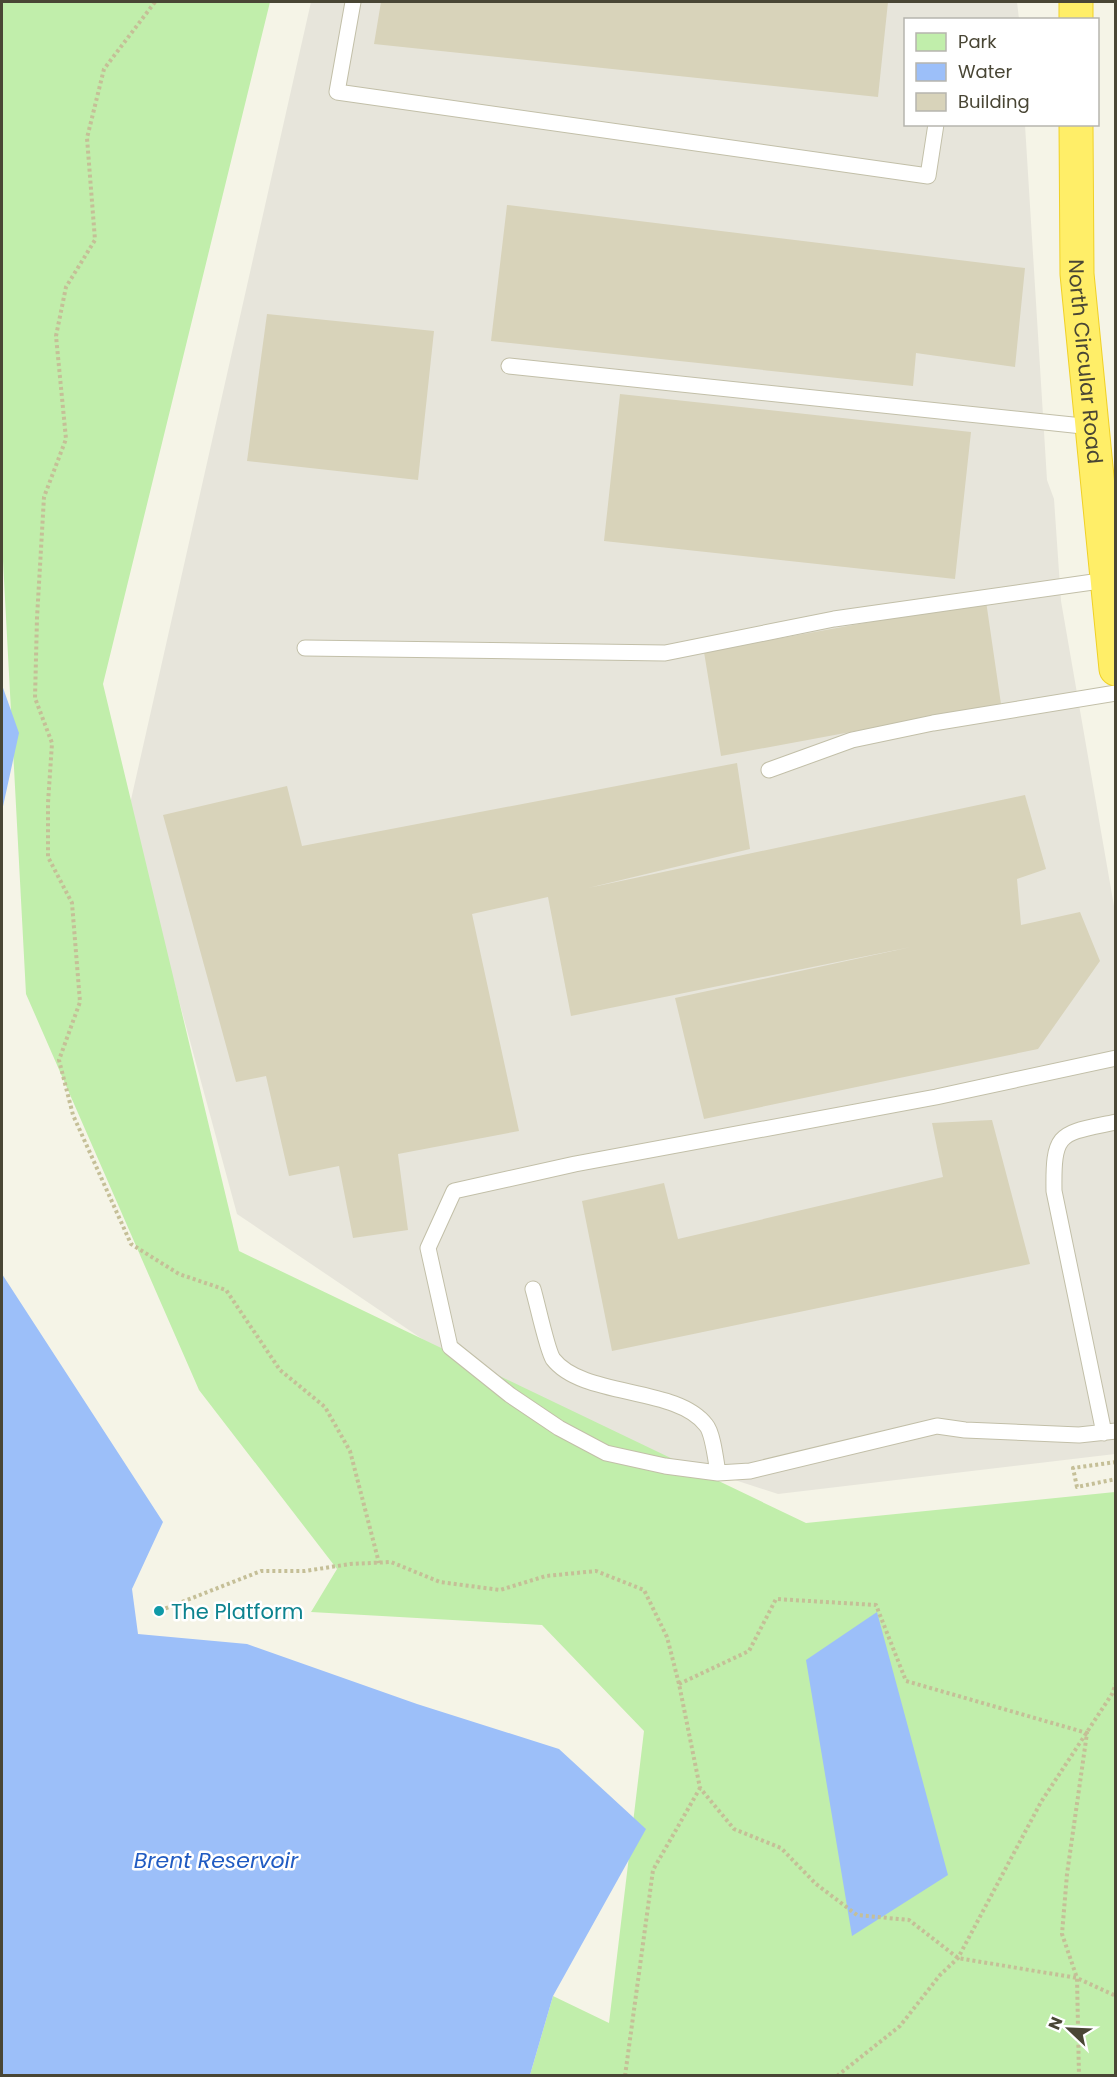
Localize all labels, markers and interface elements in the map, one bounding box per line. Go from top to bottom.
legend [904,18,1099,126]
text: Park [958,29,997,54]
text: Water [958,59,1012,84]
text: Building [958,89,1030,114]
street label: North Circular Road [1062,259,1110,465]
place label: The Platform [171,1597,303,1626]
marker: The Platform [152,1604,166,1618]
water label: Brent Reservoir [134,1845,299,1876]
north arrow [1039,1999,1099,2059]
text: N [1043,2013,1069,2033]

